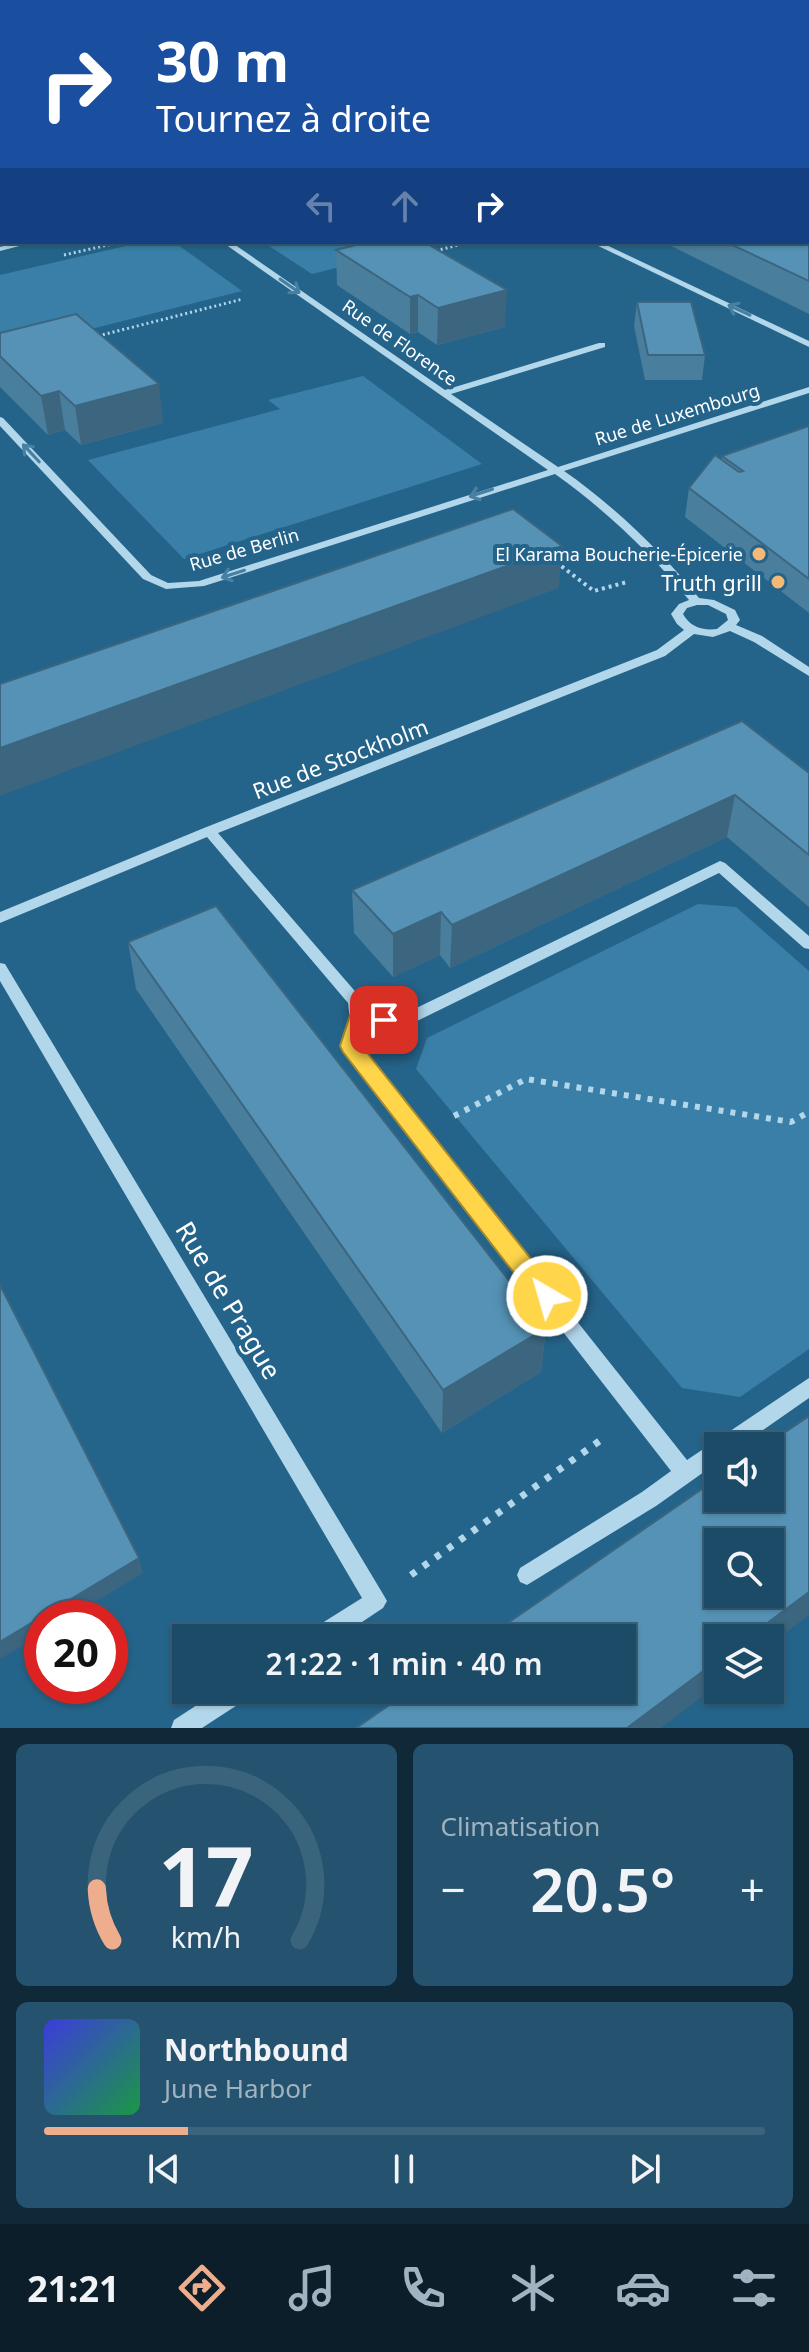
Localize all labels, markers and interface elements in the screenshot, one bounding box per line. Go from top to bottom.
text: 30 m [156,22,289,98]
icon: right [24,32,128,136]
text: Tournez à droite [156,94,431,143]
icon: left [299,184,343,228]
icon: ahead [383,184,427,228]
icon: right [467,184,511,228]
one-way arrow [278,278,300,294]
street label: Rue de Florence [338,293,462,391]
one-way arrow [727,302,751,317]
street label: Rue de Luxembourg [592,378,762,450]
one-way arrow [22,444,40,464]
one-way arrow [469,487,494,502]
street label: Rue de Berlin [186,522,302,576]
place label: El Karama Boucherie-Épicerie [495,542,743,566]
marker: El Karama Boucherie-Épicerie [750,545,768,563]
one-way arrow [221,567,246,582]
place label: Truth grill [661,567,762,597]
marker: Truth grill [769,573,787,591]
street label: Rue de Stockholm [248,711,432,805]
pin [350,986,418,1054]
icon: arrive [362,998,406,1042]
street label: Rue de Prague [168,1214,290,1386]
position arrow [505,1254,589,1338]
map controls [704,1432,784,1704]
button: sound [704,1432,784,1512]
button: search [704,1528,784,1608]
speed limit sign: 20 [24,1600,128,1704]
button: layers [704,1624,784,1704]
text: 21:22 · 1 min · 40 m [266,1643,543,1684]
text: Climatisation [441,1808,600,1844]
text: 17 [159,1818,254,1931]
text: 20.5° [530,1848,675,1930]
text: − [441,1859,466,1919]
text: + [740,1859,765,1919]
text: km/h [171,1917,241,1956]
text: Northbound [164,2029,349,2070]
text: June Harbor [164,2070,312,2106]
icon: previous [142,2147,186,2191]
icon: pause [382,2147,426,2191]
icon: next [623,2147,667,2191]
icon: directions [174,2260,230,2316]
icon: music [284,2260,340,2316]
icon: phone [395,2260,451,2316]
icon: climate [505,2260,561,2316]
icon: car [615,2260,671,2316]
icon: filters [726,2260,782,2316]
text: 21:21 [27,2264,120,2313]

